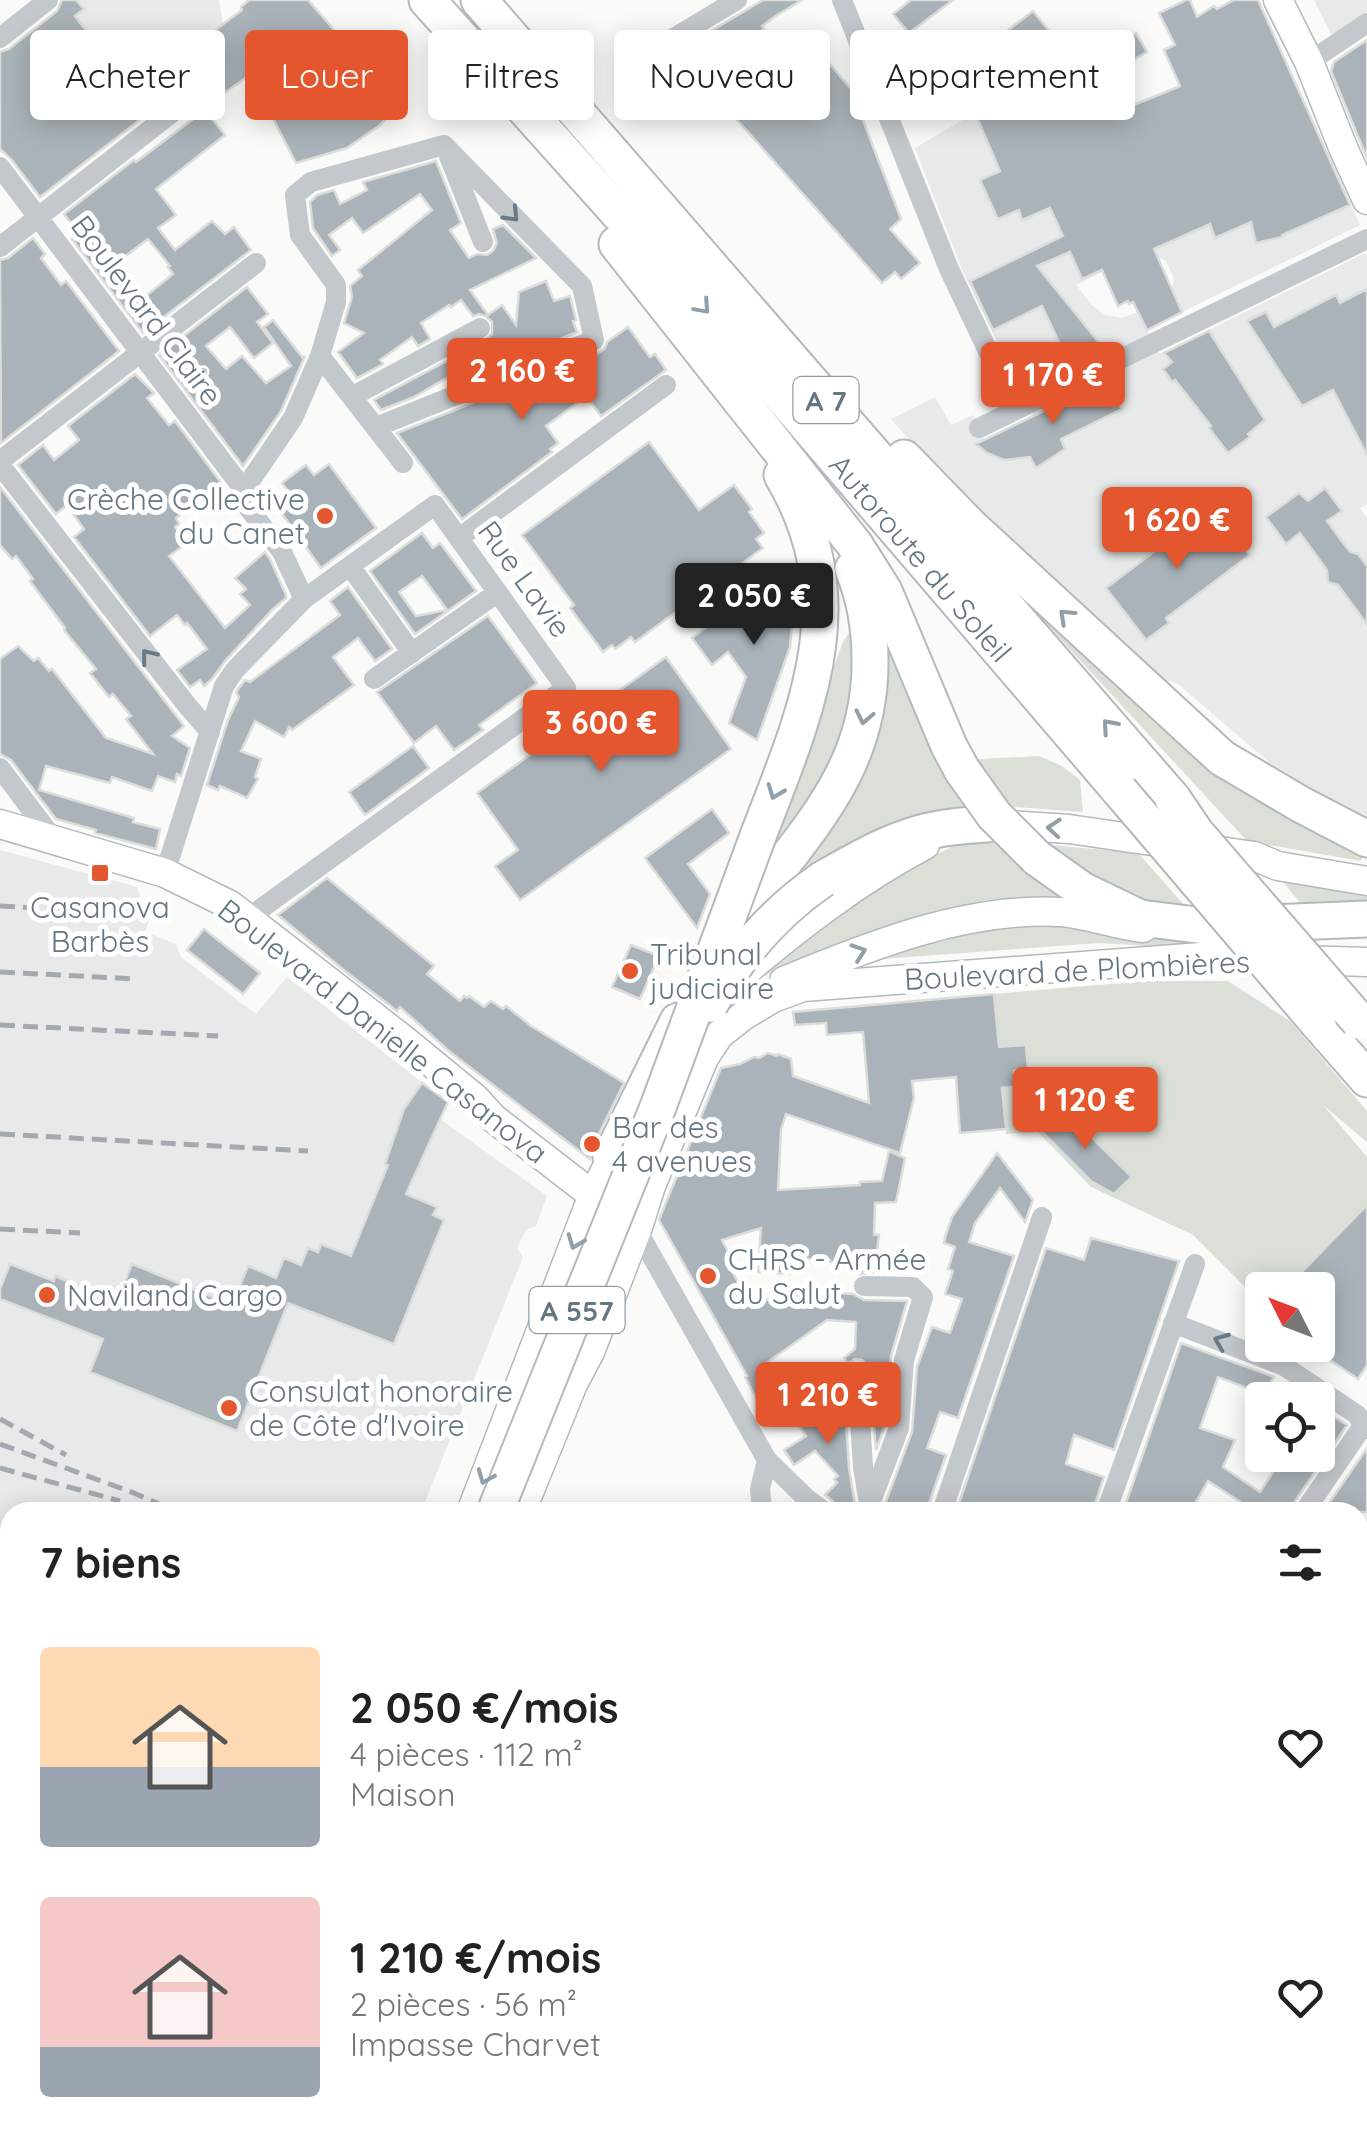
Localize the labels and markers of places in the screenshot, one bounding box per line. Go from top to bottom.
pin: 2 160 € [430,338,614,423]
pin: 1 170 € [961,342,1145,427]
place label: Crèche Collective du Canet [67,480,305,552]
pin: 1 620 € [1085,487,1269,572]
marker: Crèche Collective du Canet [314,505,336,527]
pin: 2 050 € [662,563,846,648]
pin: 3 600 € [509,690,693,775]
marker: Casanova Barbès [89,862,111,884]
place label: Casanova Barbès [30,888,170,960]
place label: Tribunal judiciaire [649,935,774,1007]
marker: Tribunal judiciaire [619,960,641,982]
pin: 1 120 € [993,1067,1177,1152]
place label: Bar des 4 avenues [612,1108,752,1180]
marker: Bar des 4 avenues [581,1133,603,1155]
place label: CHRS - Armée du Salut [728,1240,926,1312]
marker: CHRS - Armée du Salut [697,1265,719,1287]
place label: Naviland Cargo [67,1276,283,1314]
marker: Naviland Cargo [36,1284,58,1306]
pin: 1 210 € [736,1362,920,1447]
place label: Consulat honoraire de Côte d'Ivoire [249,1372,513,1444]
marker: Consulat honoraire de Côte d'Ivoire [218,1397,240,1419]

